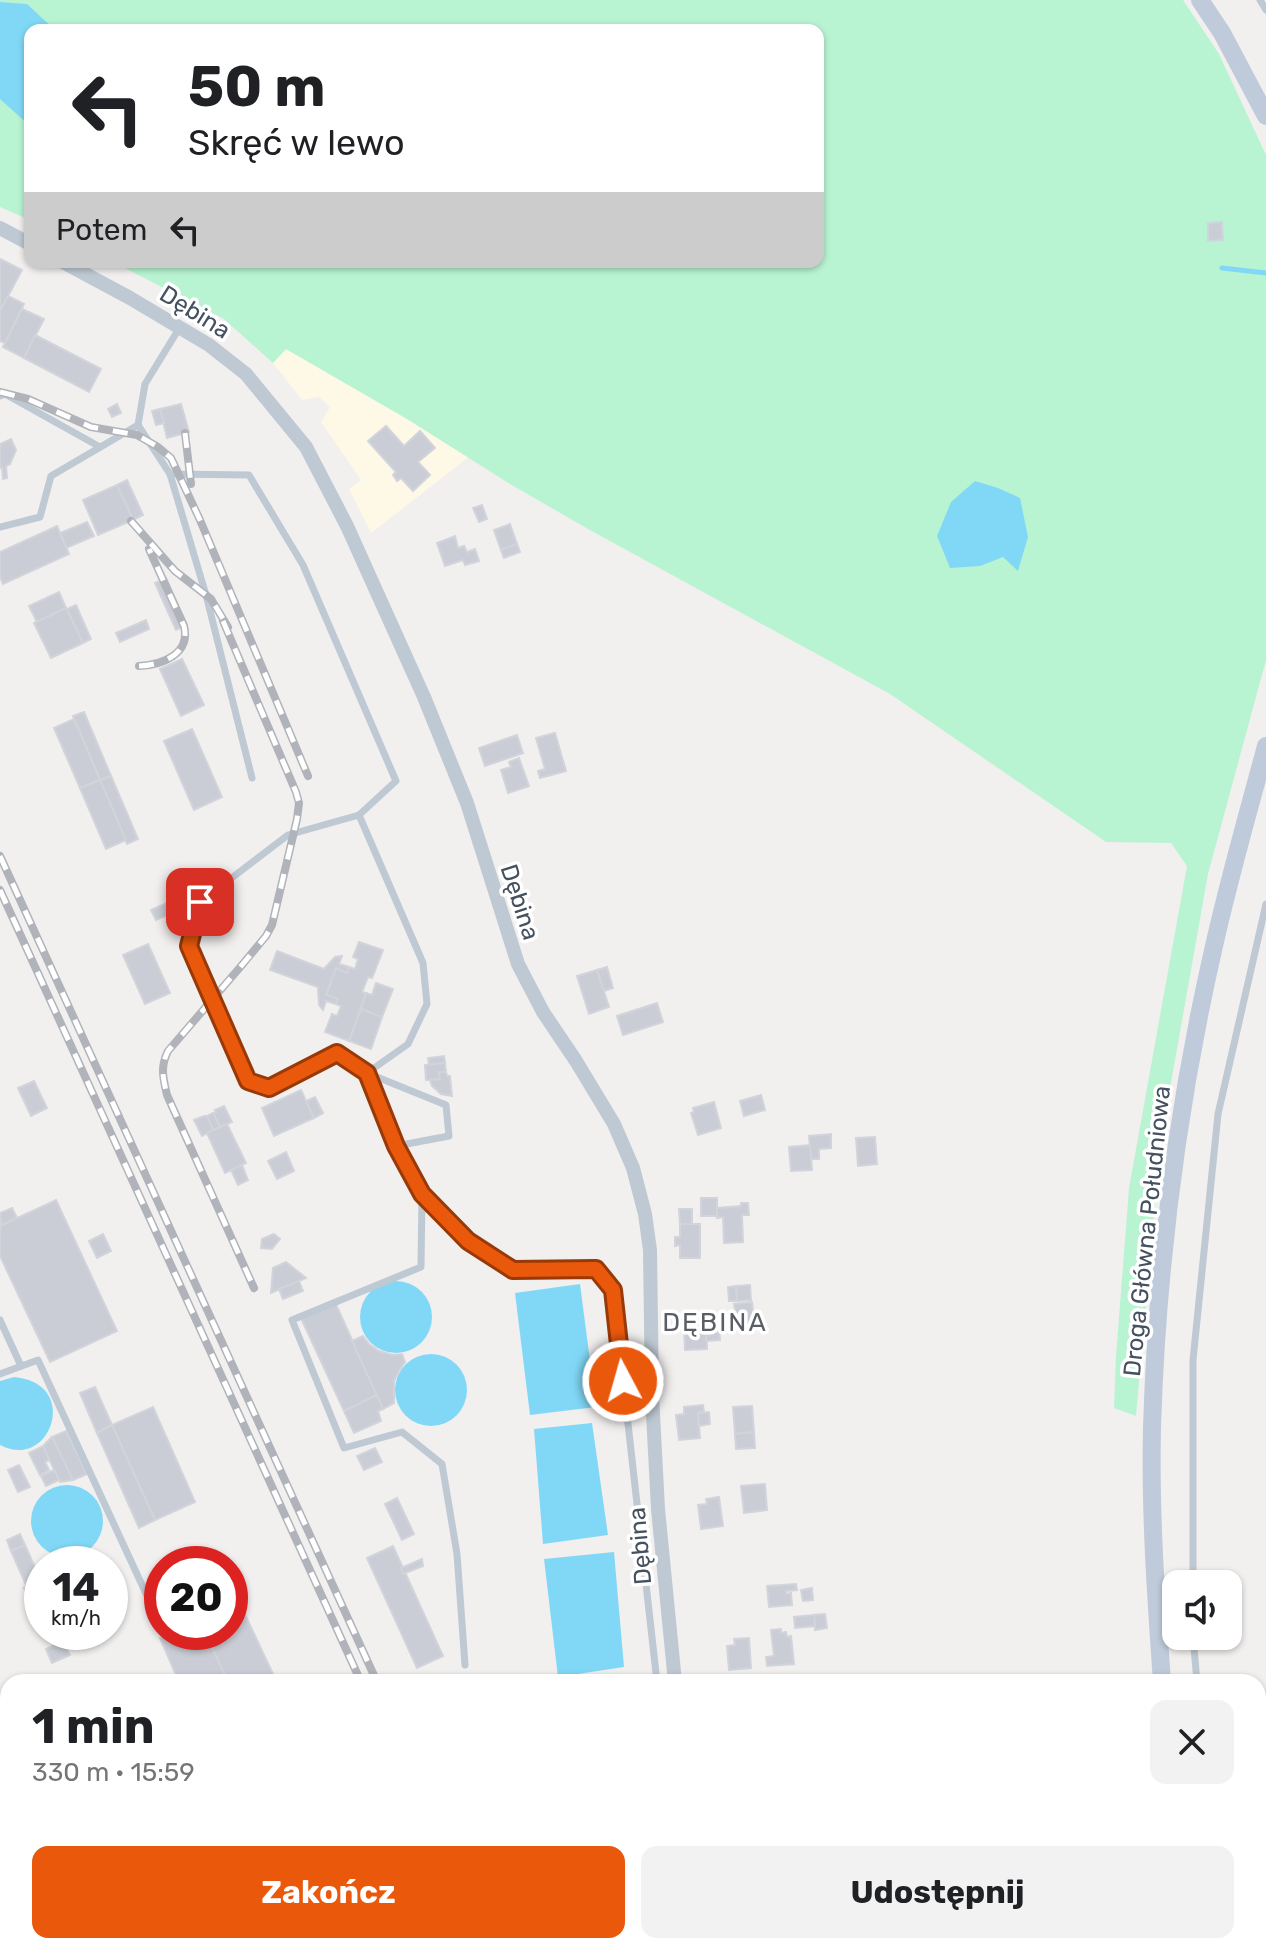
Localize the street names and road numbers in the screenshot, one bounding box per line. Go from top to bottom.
street label: Dębina [155,279,235,345]
street label: Dębina [495,861,545,943]
street label: Droga Główna Południowa [1118,1084,1176,1378]
street label: Dębina [623,1506,657,1586]

